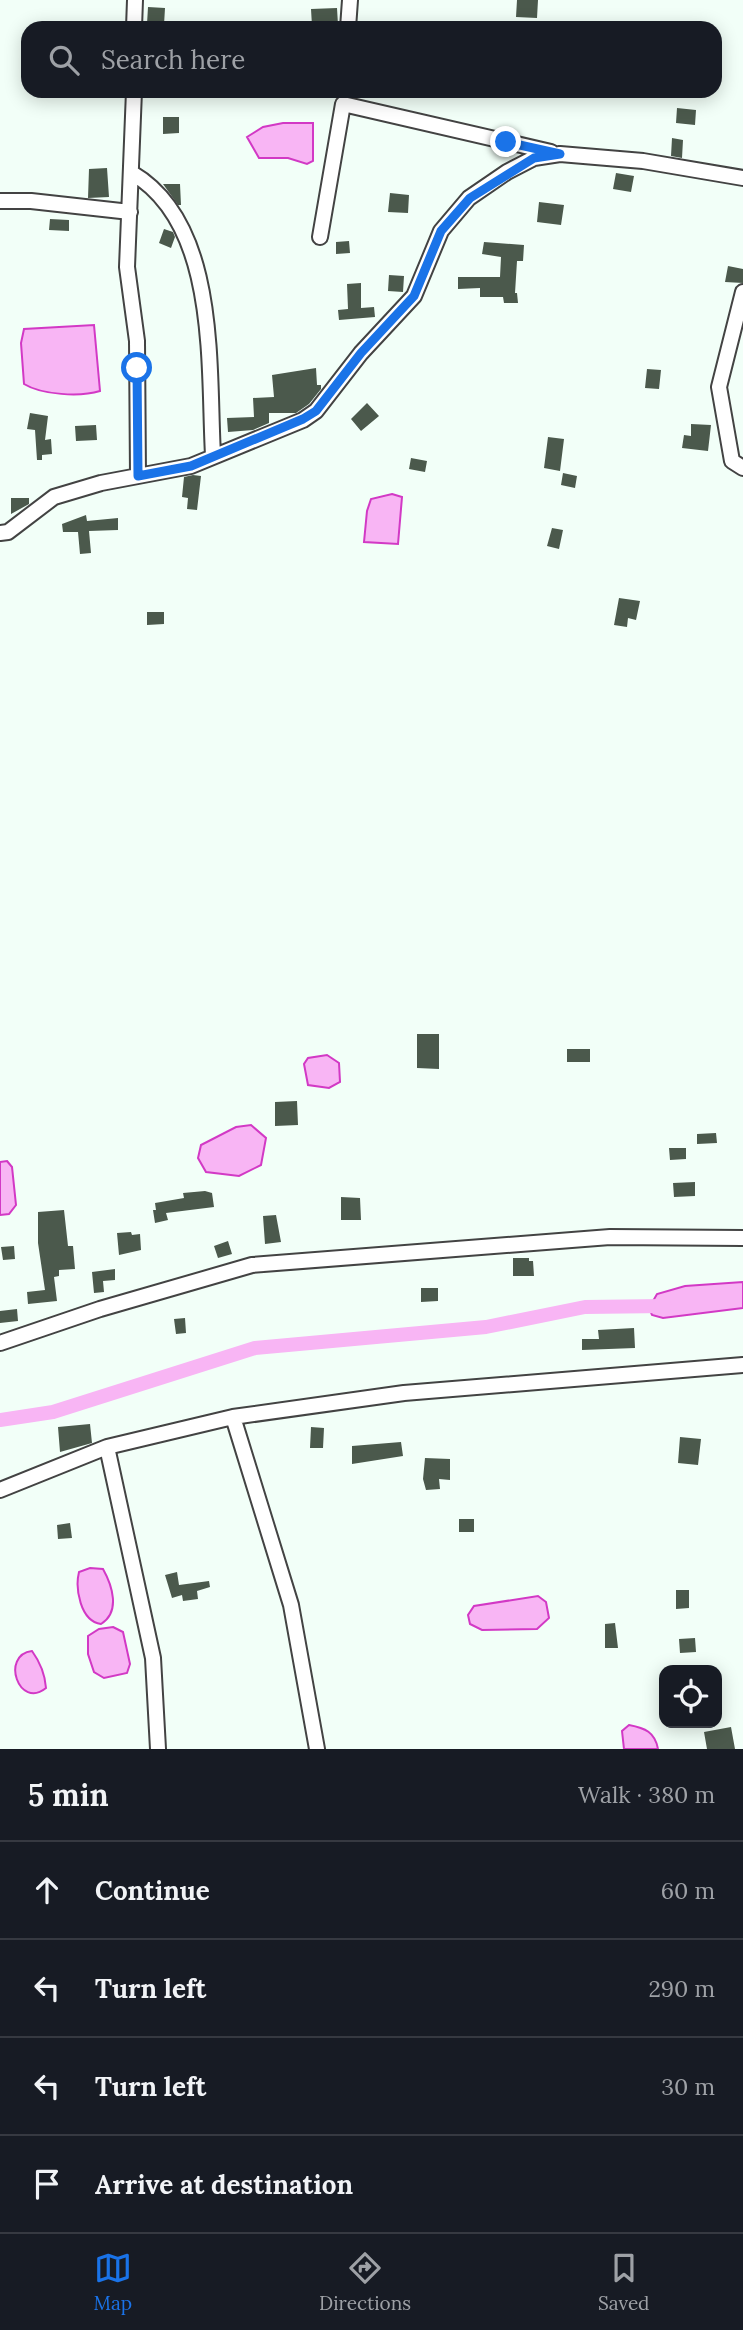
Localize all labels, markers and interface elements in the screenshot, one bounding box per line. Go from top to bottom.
search box [21,21,722,98]
icon: search [45,41,83,79]
text: Search here [101,43,245,76]
route end [490,126,521,157]
route start [121,352,152,383]
map controls [659,1665,722,1728]
button: locate [659,1665,722,1728]
text: 5 min [28,1776,109,1814]
text: Walk · 380 m [578,1780,715,1809]
icon: ahead [28,1871,66,1909]
text: Continue [95,1874,210,1907]
text: 60 m [661,1876,715,1905]
icon: left [28,1969,66,2007]
text: Turn left [95,1972,206,2005]
text: 290 m [648,1974,715,2003]
icon: left [28,2067,66,2105]
text: Turn left [95,2070,206,2103]
text: 30 m [661,2072,715,2101]
icon: arrive [28,2165,66,2203]
text: Arrive at destination [95,2168,353,2201]
tab: Map [94,2249,132,2315]
tab: Directions [319,2249,411,2315]
tab: Saved [598,2249,649,2315]

